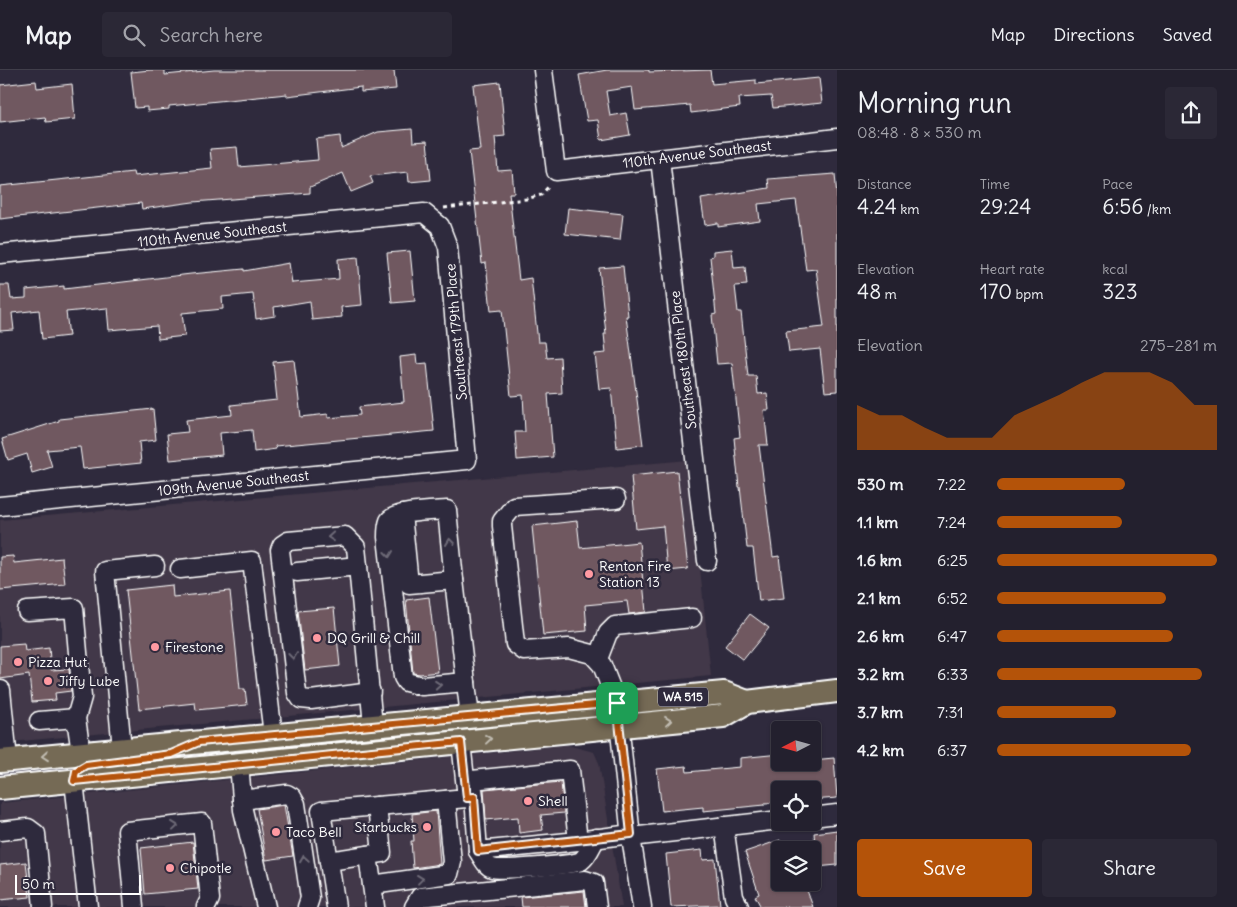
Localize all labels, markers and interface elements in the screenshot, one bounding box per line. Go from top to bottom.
search box [102,12,452,57]
text: Map [25,20,72,50]
icon: search [120,21,148,49]
text: Search here [160,23,263,47]
text: Map [990,23,1025,46]
text: Directions [1053,23,1135,46]
text: Saved [1163,23,1212,46]
text: Morning run [857,85,1012,121]
button: share [1165,87,1217,139]
text: 08:48 · 8 × 530 m [857,122,982,142]
street label: 110th Avenue Southeast [621,136,773,172]
text: Distance [857,175,912,193]
text: Time [980,175,1010,193]
text: Pace [1102,175,1133,193]
text: 4.24 [857,193,897,220]
text: 29:24 [980,193,1031,220]
text: 6:56 [1102,193,1143,220]
text: km [897,200,920,218]
text: /km [1143,200,1171,218]
street label: 110th Avenue Southeast [136,217,288,251]
text: Elevation [857,260,914,278]
text: Heart rate [980,260,1045,278]
text: kcal [1102,260,1128,278]
street label: Southeast 179th Place [441,263,471,401]
text: 48 [857,278,881,305]
text: 170 [980,278,1012,305]
text: 323 [1102,278,1138,305]
text: m [881,285,897,303]
text: bpm [1012,285,1043,303]
street label: Southeast 180th Place [666,290,700,430]
text: Elevation [857,335,923,355]
text: 275–281 m [1140,335,1217,355]
street label: 109th Avenue Southeast [156,466,310,500]
text: 530 m [857,474,904,494]
text: 7:22 [937,474,966,494]
text: 1.1 km [857,512,898,532]
text: 7:24 [937,512,966,532]
one-way arrow [327,532,335,543]
one-way arrow [445,537,456,545]
one-way arrow [383,549,393,558]
text: 1.6 km [857,550,902,570]
text: 6:25 [937,550,968,570]
place label: Renton Fire Station 13 [599,557,671,591]
marker: Renton Fire Station 13 [583,568,595,580]
text: 2.1 km [857,588,901,608]
text: 6:52 [937,588,968,608]
text: 2.6 km [857,626,904,646]
text: 6:47 [937,626,967,646]
place label: DQ Grill & Chill [327,629,420,647]
marker: DQ Grill & Chill [311,632,323,644]
place label: Firestone [165,638,224,656]
marker: Firestone [149,641,161,653]
place label: Pizza Hut [28,653,87,671]
one-way arrow [287,653,298,661]
marker: Pizza Hut [12,656,24,668]
text: 3.2 km [857,664,904,684]
text: 6:33 [937,664,968,684]
place label: Jiffy Lube [58,672,120,690]
marker: Jiffy Lube [42,675,54,687]
one-way arrow [434,680,442,691]
pin [596,682,638,724]
road number: WA 515 [658,688,708,706]
icon: arrive [603,689,631,717]
text: 3.7 km [857,702,903,722]
text: 7:31 [937,702,964,722]
one-way arrow [664,716,672,727]
north arrow [771,721,821,771]
map controls [771,721,821,891]
one-way arrow [484,734,492,745]
text: 4.2 km [857,740,904,760]
text: 6:37 [937,740,967,760]
one-way arrow [41,751,49,762]
button: locate [771,781,821,831]
place label: Shell [538,792,568,810]
marker: Shell [522,795,534,807]
place label: Starbucks [355,818,417,836]
one-way arrow [172,821,180,832]
marker: Starbucks [421,821,433,833]
place label: Taco Bell [286,823,342,841]
marker: Taco Bell [270,826,282,838]
button: Save [857,839,1032,897]
button: Share [1042,839,1217,897]
button: layers [771,841,821,891]
one-way arrow [299,855,310,863]
place label: Chipotle [180,859,232,877]
marker: Chipotle [164,862,176,874]
scale bar [15,872,141,895]
one-way arrow [417,874,425,885]
text: 50 m [22,875,55,893]

